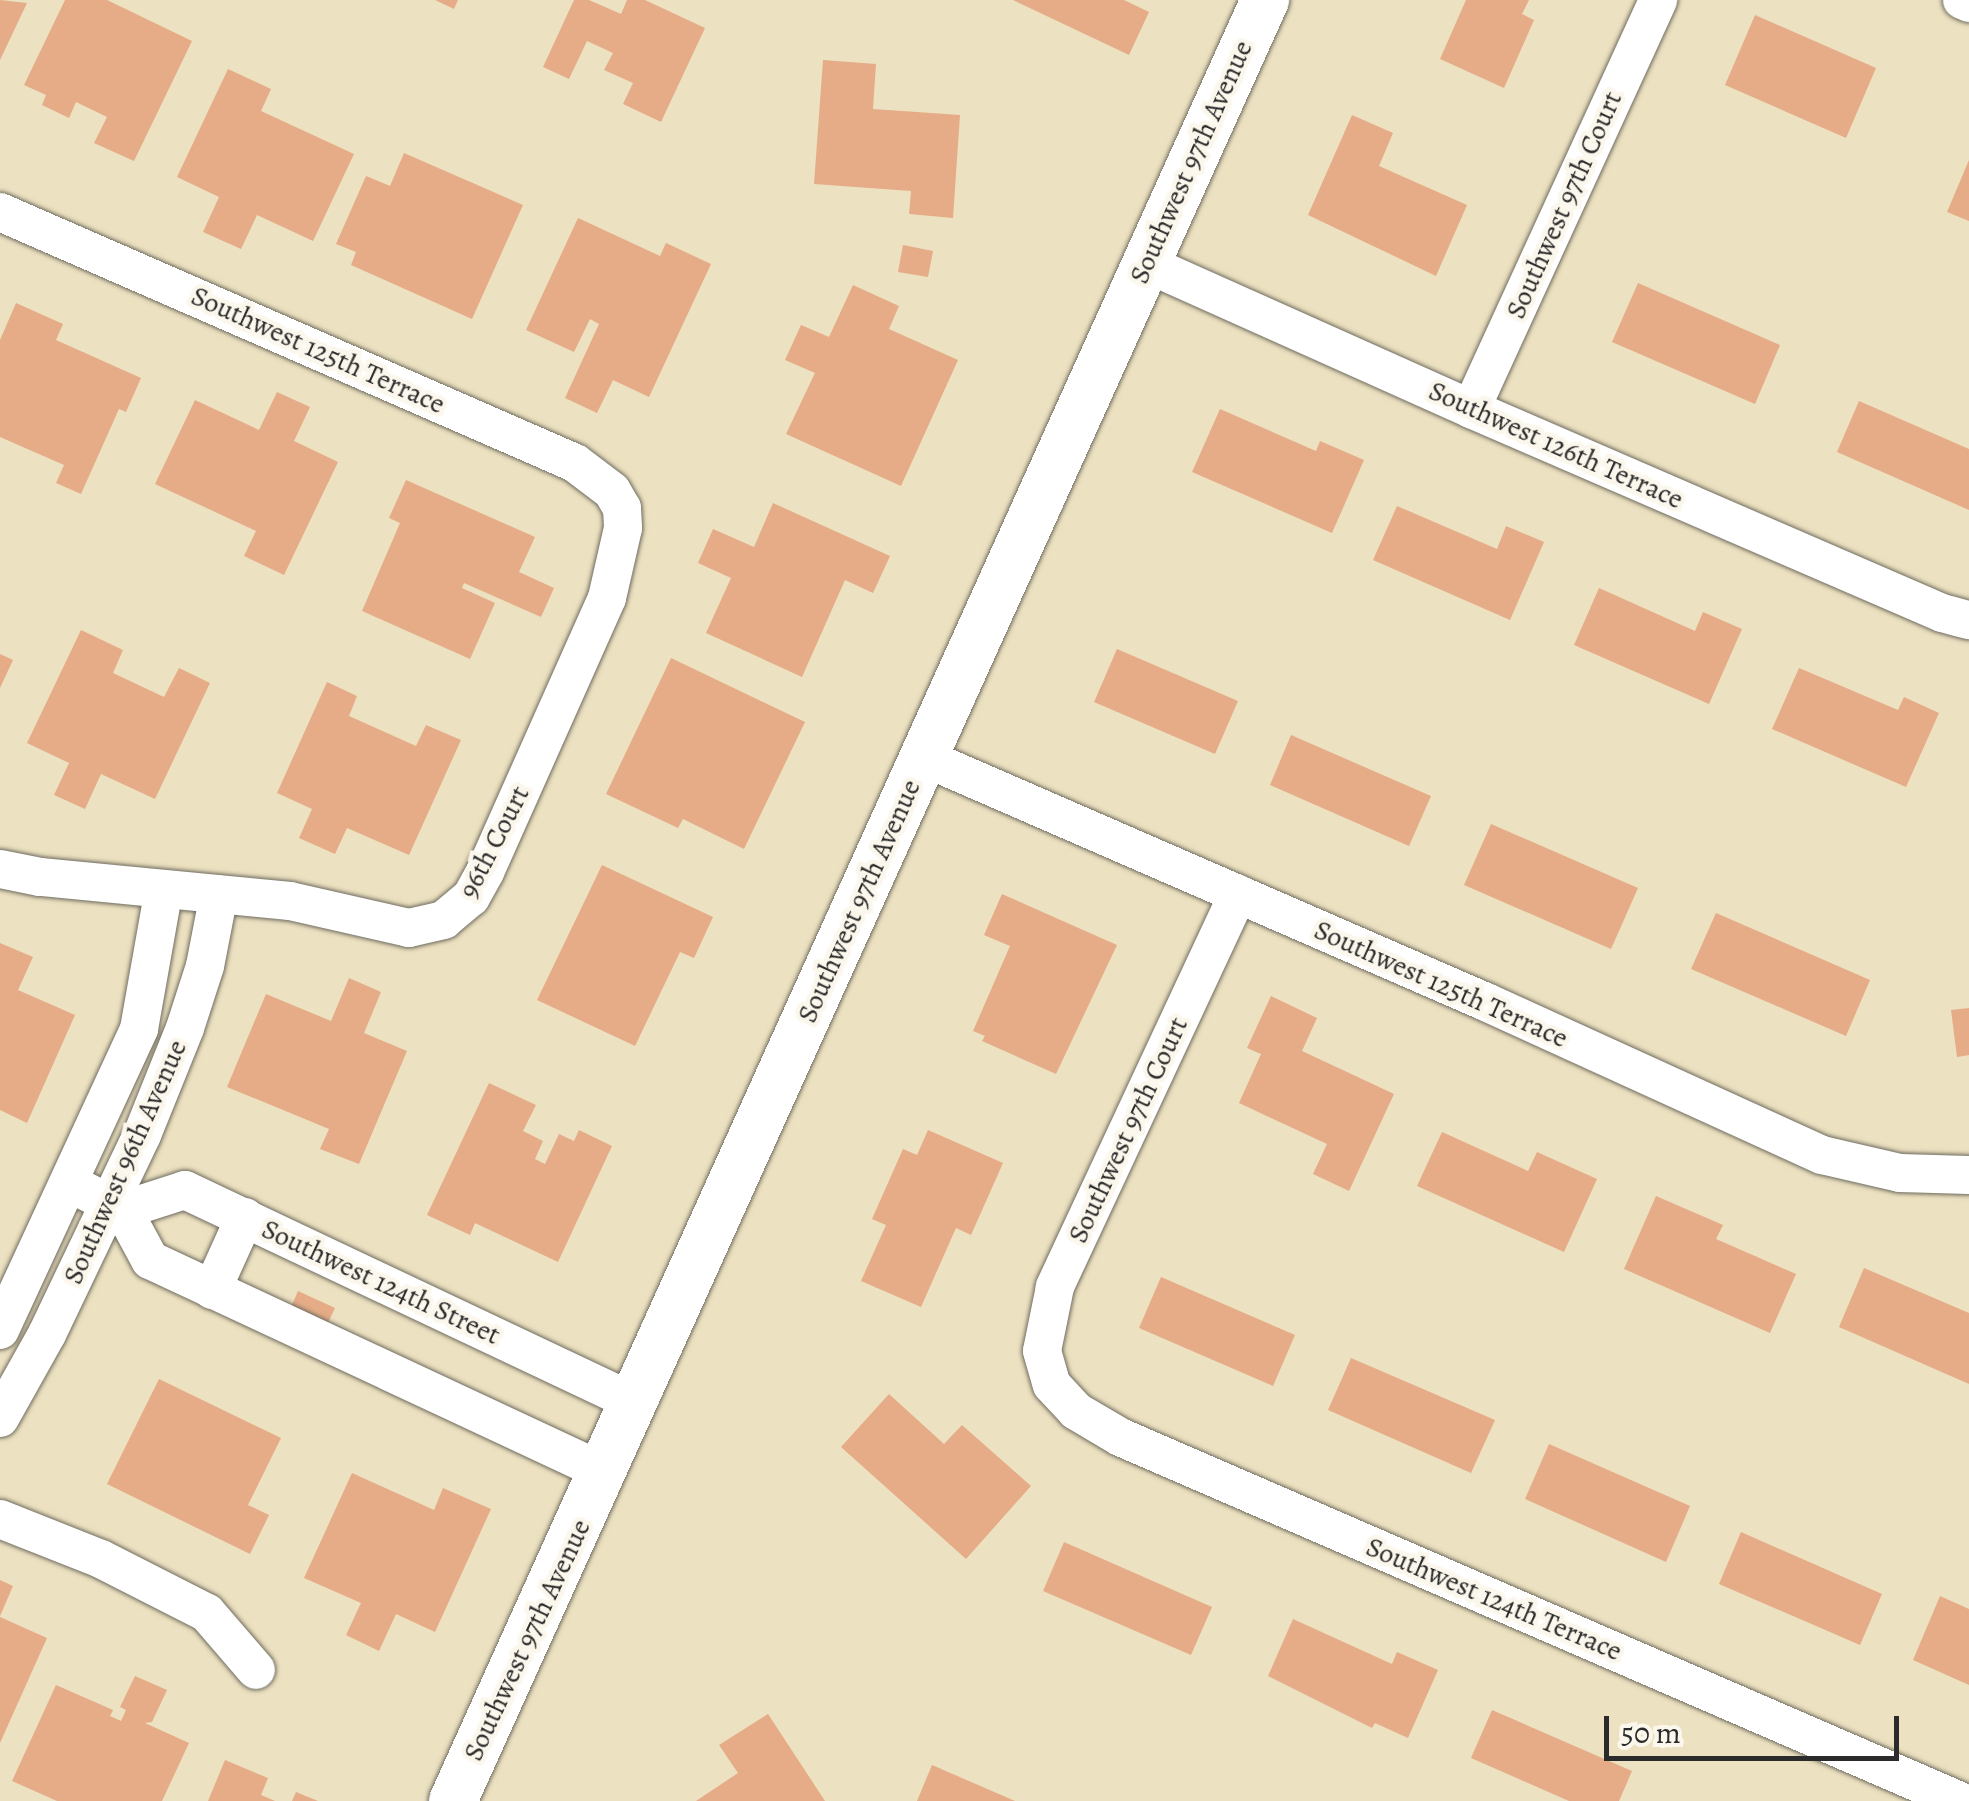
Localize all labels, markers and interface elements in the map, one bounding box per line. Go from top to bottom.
street label: Southwest 97th Avenue [1122,35,1260,289]
street label: Southwest 97th Court [1499,86,1629,324]
street label: Southwest 125th Terrace [186,279,450,421]
street label: Southwest 126th Terrace [1424,374,1688,516]
street label: Southwest 97th Avenue [790,774,928,1028]
street label: 96th Court [451,780,537,904]
street label: Southwest 125th Terrace [1309,913,1573,1055]
street label: Southwest 97th Court [1061,1012,1195,1248]
street label: Southwest 96th Avenue [56,1035,194,1289]
street label: Southwest 124th Street [257,1212,505,1352]
street label: Southwest 97th Avenue [456,1514,598,1766]
street label: Southwest 124th Terrace [1361,1530,1627,1668]
scale bar [1609,1696,1904,1758]
text: 50 m [1621,1713,1681,1753]

